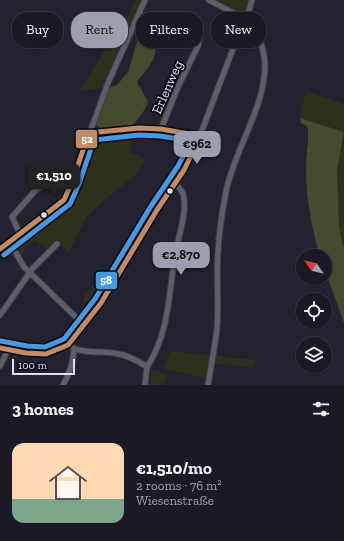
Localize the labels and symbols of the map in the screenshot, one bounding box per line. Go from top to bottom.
street label: Erlenweg [148,57,187,117]
line badge: 52 [75,129,98,149]
pin: €962 [173,131,221,165]
text: 52 [81,133,93,146]
pin: €1,510 [21,163,87,197]
unlabelled marker [165,186,175,196]
unlabelled marker [39,210,49,220]
pin: €2,870 [148,242,214,276]
north arrow [296,249,332,285]
line badge: 58 [95,271,118,290]
text: 58 [100,274,112,287]
scale bar [12,357,75,376]

